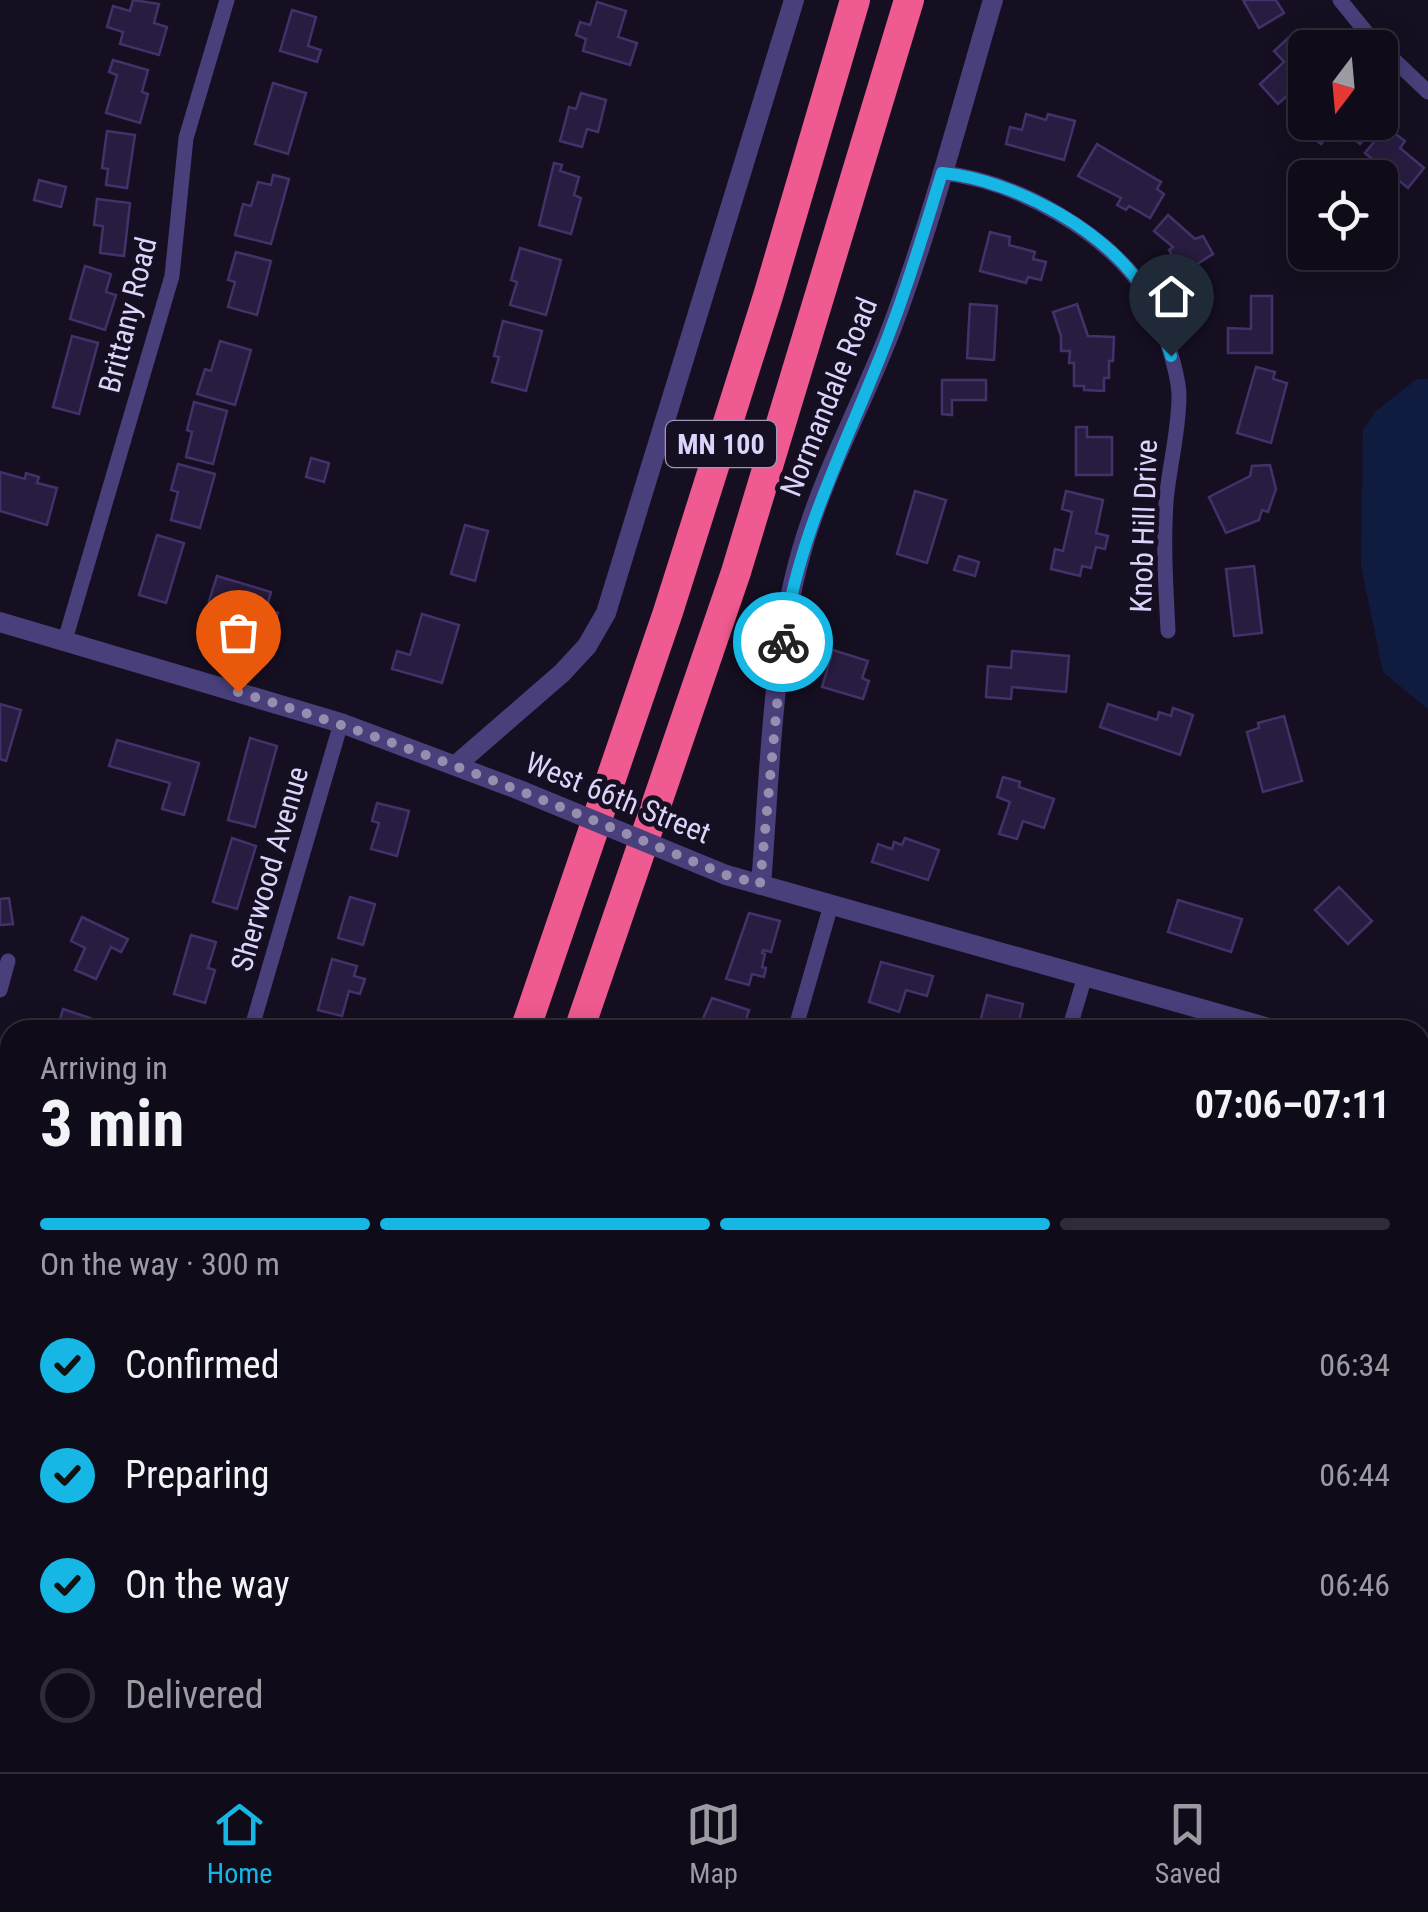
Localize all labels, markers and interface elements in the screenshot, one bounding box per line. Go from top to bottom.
north arrow [1288,30,1398,140]
map controls [1288,30,1398,270]
button: locate [1288,160,1398,270]
street label: Brittany Road [91,234,164,396]
pin [1129,254,1214,357]
icon: home [1144,269,1199,324]
street label: Normandale Road [773,292,884,501]
road number: MN 100 [666,421,776,467]
street label: Knob Hill Drive [1123,439,1164,613]
pin [196,590,281,693]
courier [733,592,833,692]
icon: bag [211,605,266,660]
icon: bike [756,615,811,670]
street label: West 66th Street [521,745,716,850]
street label: Sherwood Avenue [224,763,315,975]
text: Arriving in [40,1049,168,1087]
text: 07:06–07:11 [1195,1083,1390,1127]
text: 3 min [40,1086,184,1162]
text: On the way · 300 m [40,1245,280,1283]
icon: check [40,1338,95,1393]
text: Confirmed [125,1343,280,1387]
text: 06:34 [1319,1346,1390,1384]
icon: check [40,1448,95,1503]
text: Preparing [125,1453,270,1497]
text: 06:44 [1319,1456,1390,1494]
icon: check [40,1558,95,1613]
text: On the way [125,1563,290,1607]
text: 06:46 [1319,1566,1390,1604]
text: Delivered [125,1673,264,1717]
tab: Home [207,1797,272,1890]
tab: Map [686,1797,741,1890]
tab: Saved [1155,1797,1221,1890]

